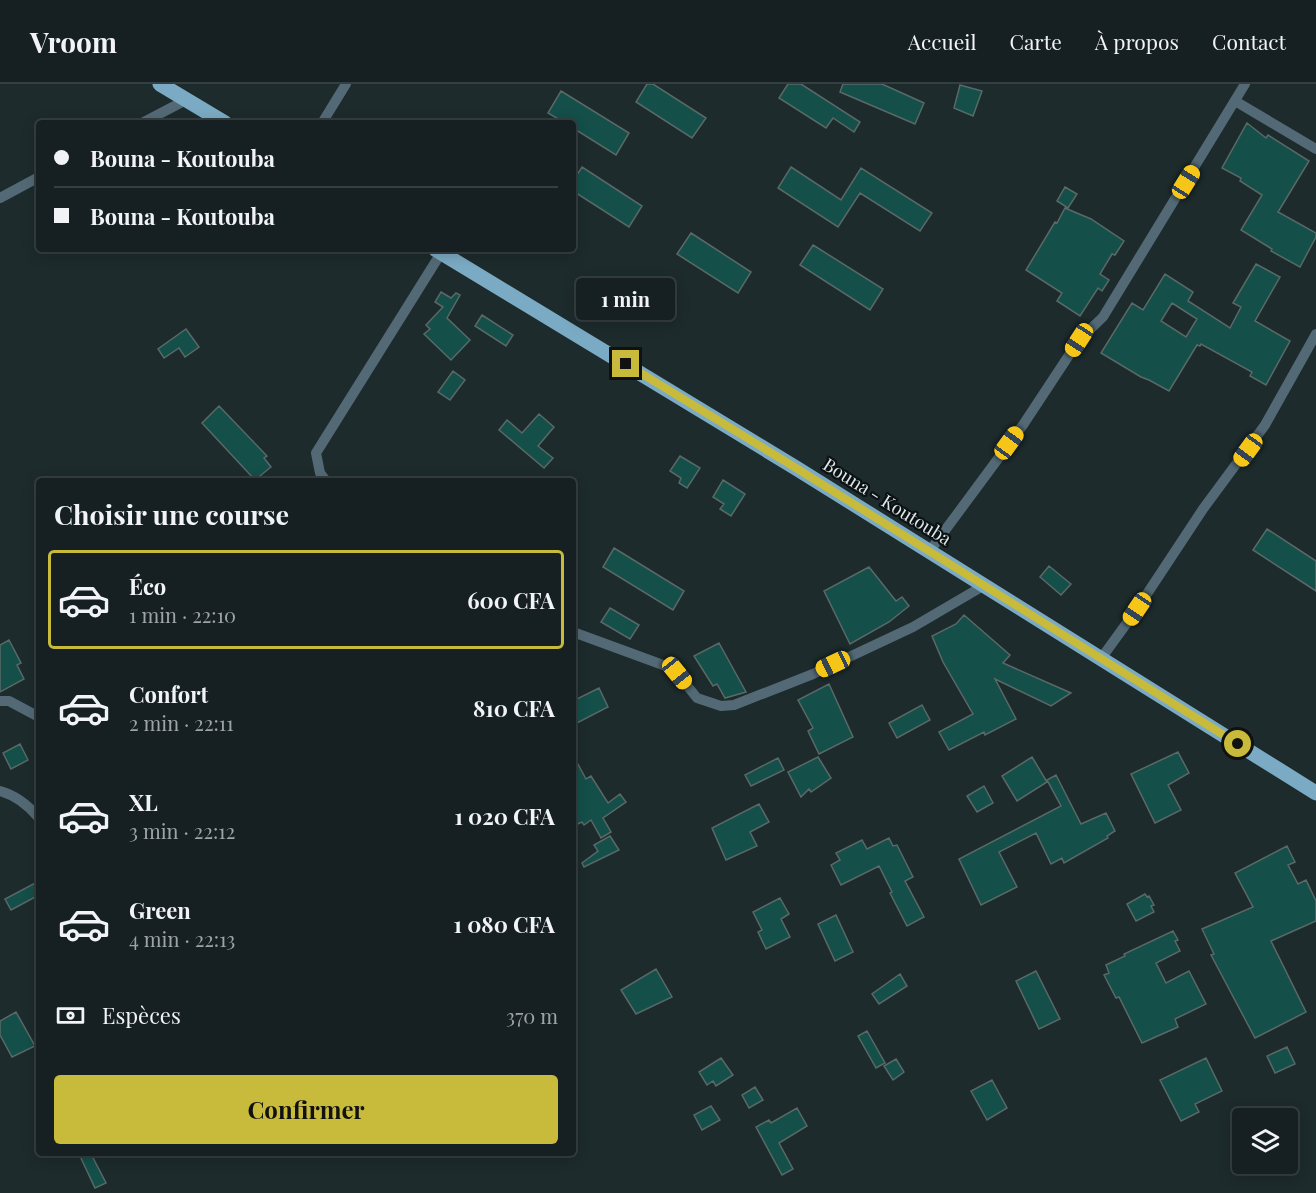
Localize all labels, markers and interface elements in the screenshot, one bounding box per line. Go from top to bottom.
text: Vroom [30,23,117,60]
text: Accueil [908,27,976,55]
text: Carte [1009,27,1062,55]
text: À propos [1095,27,1179,55]
text: Contact [1212,27,1286,55]
text: Bouna - Koutouba [90,143,275,173]
car [1169,162,1203,202]
text: Bouna - Koutouba [90,201,275,231]
callout: 1 min [576,277,676,319]
text: 1 min [601,285,650,312]
car [1062,320,1096,360]
route end [612,350,639,377]
car [991,423,1027,463]
car [1230,430,1266,470]
street label: Bouna - Koutouba [819,452,956,550]
text: Choisir une course [54,496,289,532]
text: Éco [129,571,166,601]
icon: car [57,573,111,627]
text: 600 CFA [467,585,555,615]
car [1119,589,1155,629]
text: 1 min · 22:10 [129,601,236,628]
car [813,648,853,680]
car [659,653,695,693]
text: Confort [129,679,208,709]
icon: car [57,681,111,735]
text: 810 CFA [473,693,555,723]
text: 2 min · 22:11 [129,709,234,736]
route start [1224,730,1251,757]
text: XL [129,787,158,817]
icon: car [57,789,111,843]
text: 1 020 CFA [454,801,555,831]
text: 3 min · 22:12 [129,817,235,844]
text: Green [129,895,191,925]
icon: car [57,897,111,951]
text: 1 080 CFA [454,909,555,939]
text: 4 min · 22:13 [129,925,235,952]
icon: cash [54,999,87,1032]
text: Espèces [102,1000,181,1030]
text: 370 m [506,1002,558,1029]
button: Confirmer [54,1075,558,1144]
map controls [1232,1108,1298,1174]
button: layers [1232,1108,1298,1174]

